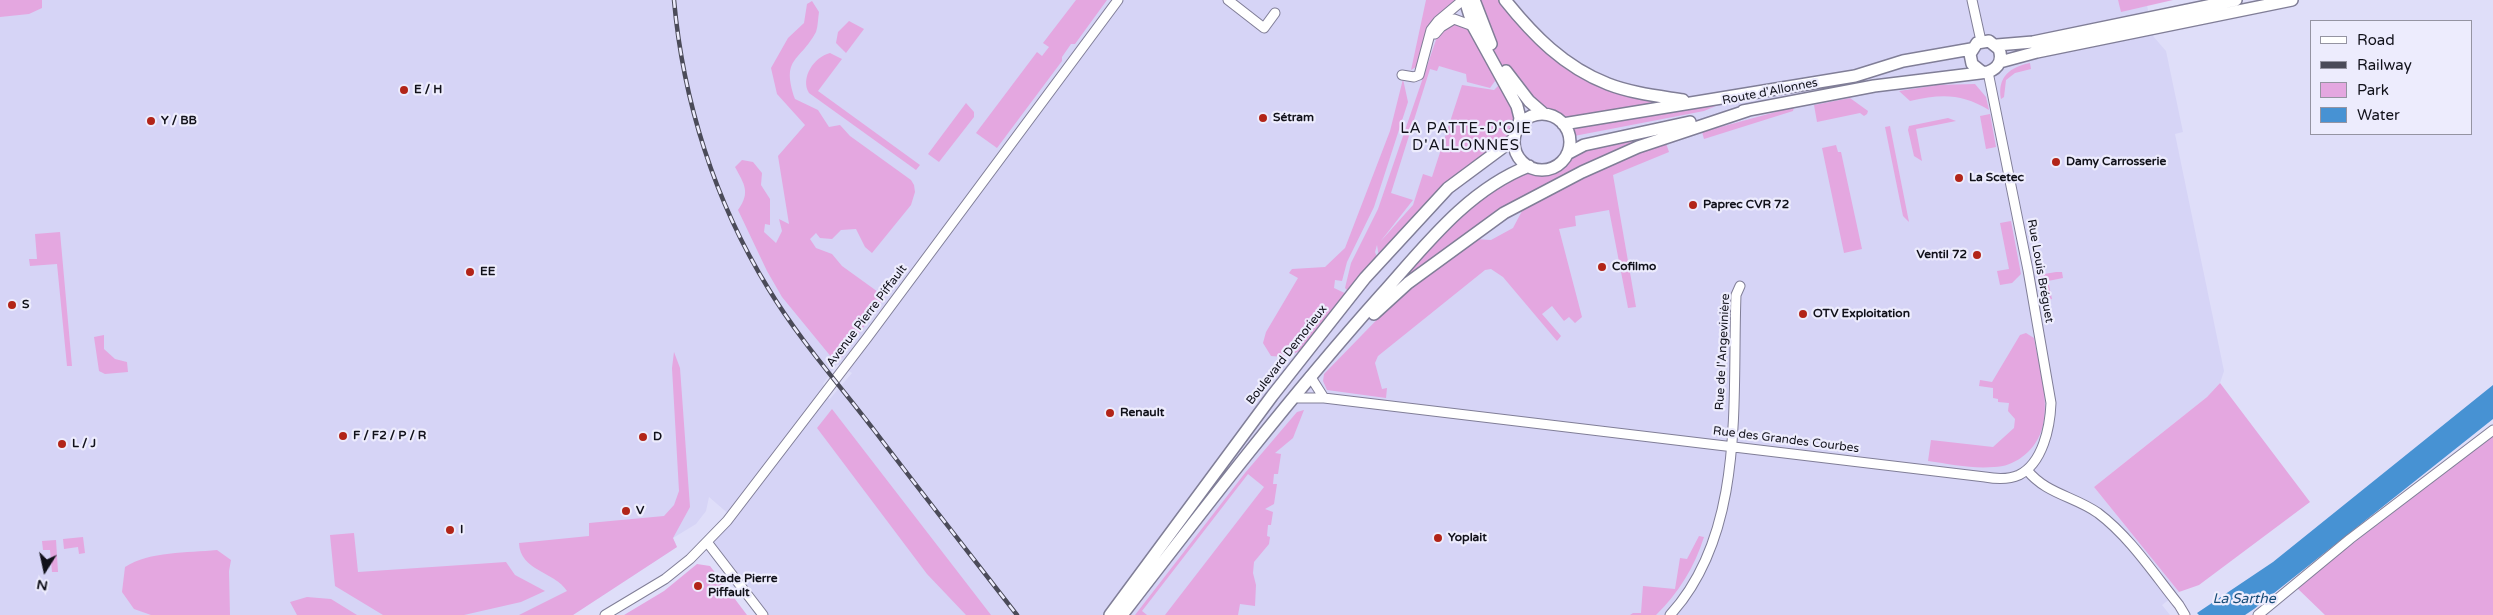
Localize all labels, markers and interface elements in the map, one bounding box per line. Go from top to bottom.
legend [2310,20,2473,135]
text: Road [2357,31,2395,49]
text: Railway [2357,56,2412,74]
street label: Route d'Allonnes [1721,76,1819,108]
text: Park [2357,81,2389,99]
place label: E / H [414,83,442,97]
marker: E / H [398,84,410,96]
text: Water [2357,106,2400,124]
place label: Sétram [1273,111,1314,125]
marker: Sétram [1257,112,1269,124]
place label: Y / BB [161,114,197,128]
marker: Y / BB [145,115,157,127]
district label: LA PATTE-D'OIE D'ALLONNES [1398,120,1534,155]
place label: Damy Carrosserie [2066,155,2166,169]
marker: Damy Carrosserie [2050,156,2062,168]
place label: La Scetec [1969,171,2024,185]
marker: La Scetec [1953,172,1965,184]
place label: Paprec CVR 72 [1703,198,1789,212]
marker: Paprec CVR 72 [1687,199,1699,211]
street label: Rue Louis Bréguet [2024,218,2056,324]
place label: Ventil 72 [1917,248,1967,262]
marker: Ventil 72 [1971,249,1983,261]
place label: Cofilmo [1612,260,1656,274]
marker: Cofilmo [1596,261,1608,273]
street label: Avenue Pierre Piffault [824,262,910,370]
place label: EE [480,265,495,279]
marker: EE [464,266,476,278]
street label: Rue de l'Angevinière [1713,293,1733,411]
place label: S [22,298,29,312]
marker: S [6,299,18,311]
street label: Boulevard Demorieux [1244,302,1330,408]
place label: OTV Exploitation [1813,307,1910,321]
marker: OTV Exploitation [1797,308,1809,320]
place label: Renault [1120,406,1164,420]
marker: Renault [1104,407,1116,419]
street label: Rue des Grandes Courbes [1712,424,1860,456]
place label: F / F2 / P / R [353,429,426,443]
marker: F / F2 / P / R [337,430,349,442]
place label: D [653,430,662,444]
marker: D [637,431,649,443]
place label: L / J [72,437,96,451]
marker: L / J [56,438,68,450]
place label: V [636,504,644,518]
marker: V [620,505,632,517]
place label: I [460,523,463,537]
marker: I [444,524,456,536]
place label: Yoplait [1448,531,1487,545]
marker: Yoplait [1432,532,1444,544]
north arrow [20,545,70,595]
place label: Stade Pierre Piffault [708,572,777,600]
text: N [35,576,49,595]
marker: Stade Pierre Piffault [692,580,704,592]
water label: La Sarthe [2212,591,2276,607]

